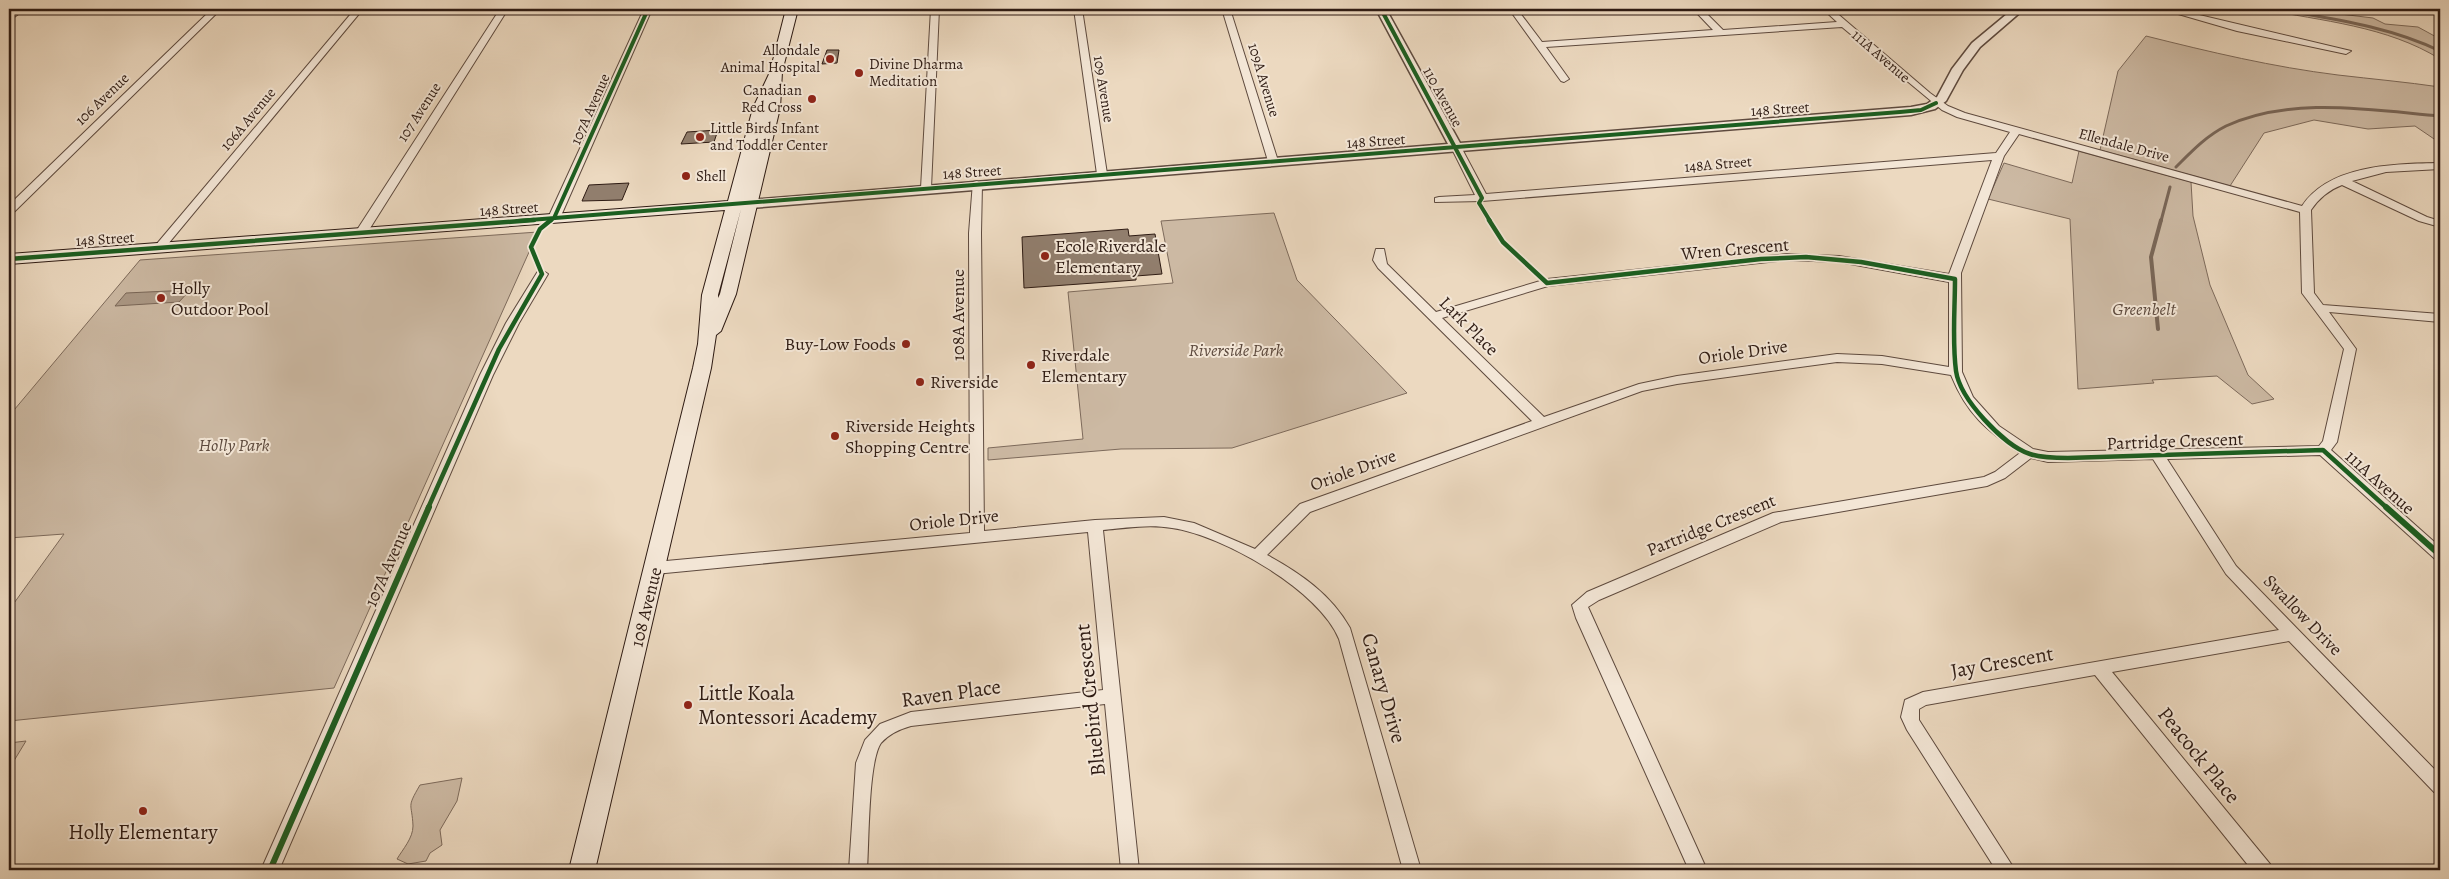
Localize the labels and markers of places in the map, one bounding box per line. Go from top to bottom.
place label: Allondale Animal Hospital [720,40,820,77]
marker: Allondale Animal Hospital [824,53,836,65]
place label: Divine Dharma Meditation [869,54,963,91]
marker: Divine Dharma Meditation [853,67,865,79]
place label: Canadian Red Cross [741,80,802,117]
marker: Canadian Red Cross [806,93,818,105]
place label: Little Birds Infant and Toddler Center [710,118,828,155]
marker: Little Birds Infant and Toddler Center [694,131,706,143]
place label: Shell [696,166,726,186]
marker: Shell [680,170,692,182]
place label: Ecole Riverdale Elementary [1055,234,1166,279]
marker: Ecole Riverdale Elementary [1039,250,1051,262]
place label: Holly Outdoor Pool [171,276,269,321]
marker: Holly Outdoor Pool [155,292,167,304]
place label: Buy-Low Foods [784,332,896,356]
marker: Buy-Low Foods [900,338,912,350]
place label: Riverdale Elementary [1041,343,1127,388]
marker: Riverdale Elementary [1025,359,1037,371]
place label: Riverside [930,370,999,394]
marker: Riverside [914,376,926,388]
place label: Riverside Heights Shopping Centre [845,414,975,459]
marker: Riverside Heights Shopping Centre [829,430,841,442]
place label: Little Koala Montessori Academy [698,679,877,731]
marker: Little Koala Montessori Academy [682,699,694,711]
marker: Holly Elementary [137,805,149,817]
place label: Holly Elementary [68,818,218,846]

